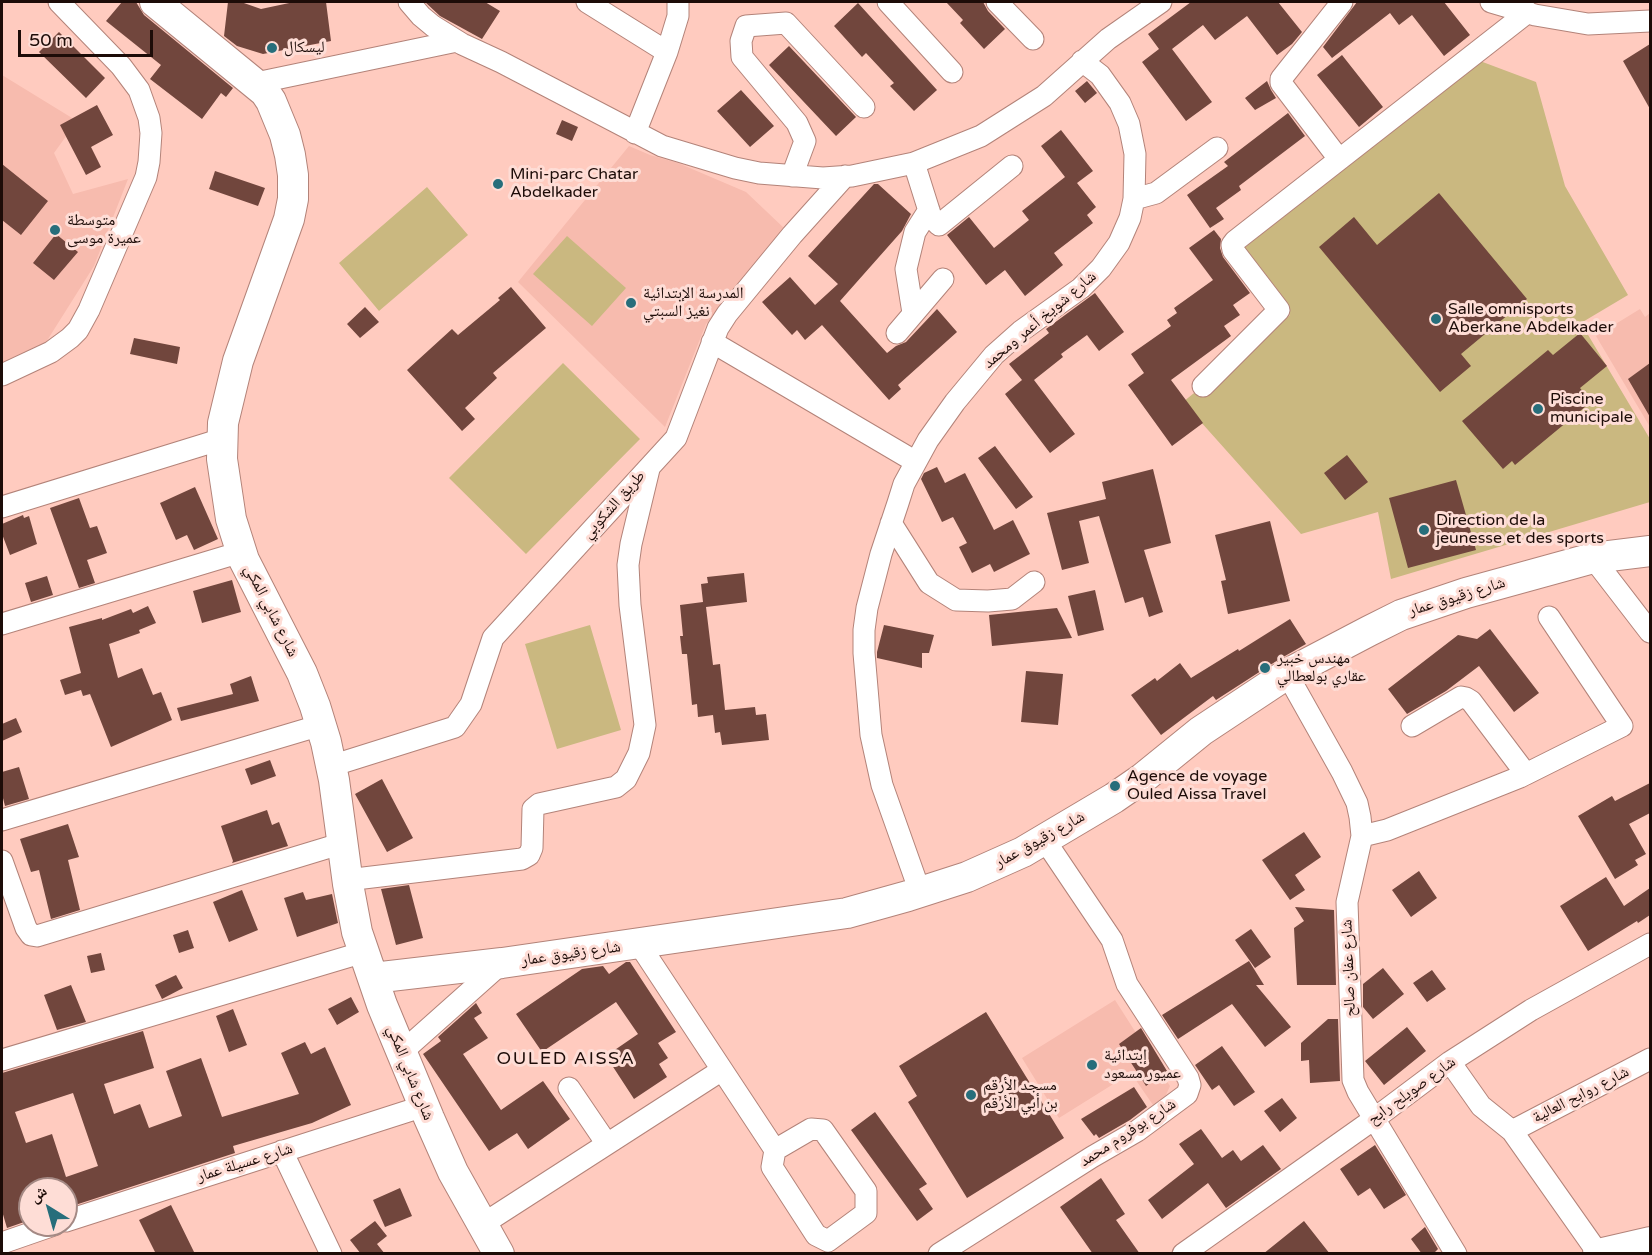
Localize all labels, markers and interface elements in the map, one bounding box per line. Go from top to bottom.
scale bar [21,18,156,56]
text: 50 m [29,29,73,51]
place label: ليسكال [284,38,325,58]
marker: ليسكال [265,41,279,55]
place label: Mini-parc Chatar Abdelkader [510,165,638,203]
marker: Mini-parc Chatar Abdelkader [491,177,505,191]
place label: متوسطة عميرة موسى [67,211,141,249]
marker: متوسطة عميرة موسى [48,223,62,237]
street label: شارع شويخ أعمر ومحمد [980,267,1100,373]
place label: المدرسة الإبتدائية نغيز السبتي [643,284,744,322]
marker: المدرسة الإبتدائية نغيز السبتي [624,296,638,310]
place label: Salle omnisports Aberkane Abdelkader [1448,300,1614,338]
marker: Salle omnisports Aberkane Abdelkader [1429,312,1443,326]
place label: Piscine municipale [1550,390,1633,428]
marker: Piscine municipale [1531,402,1545,416]
street label: طريق الشكوبي [578,467,650,543]
place label: Direction de la jeunesse et des sports [1436,511,1604,549]
marker: Direction de la jeunesse et des sports [1417,523,1431,537]
street label: شارع شابي المكي [240,562,302,660]
street label: شارع زقيوق عمار [1406,573,1508,621]
place label: مهندس خبير عقاري بولعطالي [1277,649,1366,687]
marker: مهندس خبير عقاري بولعطالي [1258,661,1272,675]
place label: Agence de voyage Ouled Aissa Travel [1127,767,1267,805]
marker: Agence de voyage Ouled Aissa Travel [1108,779,1122,793]
street label: شارع زقيوق عمار [992,807,1088,873]
street label: شارع عفان صالح [1338,919,1360,1017]
street label: شارع زقيوق عمار [520,938,622,970]
street label: شارع شابي المكي [382,1023,438,1123]
place label: إبتدائية عميور مسعود [1104,1046,1181,1084]
district label: OULED AISSA [497,1048,635,1070]
street label: شارع صويلح رابح [1364,1053,1460,1129]
marker: إبتدائية عميور مسعود [1085,1058,1099,1072]
street label: شارع روابح العالية [1530,1062,1632,1128]
place label: مسجد الأرقم بن أبي الأرقم [983,1076,1058,1114]
marker: مسجد الأرقم بن أبي الأرقم [964,1088,978,1102]
street label: شارع بوفروم محمد [1076,1095,1180,1171]
street label: شارع عسيلة عمار [195,1139,295,1187]
north arrow [18,1177,78,1237]
text: ش [26,1181,51,1207]

